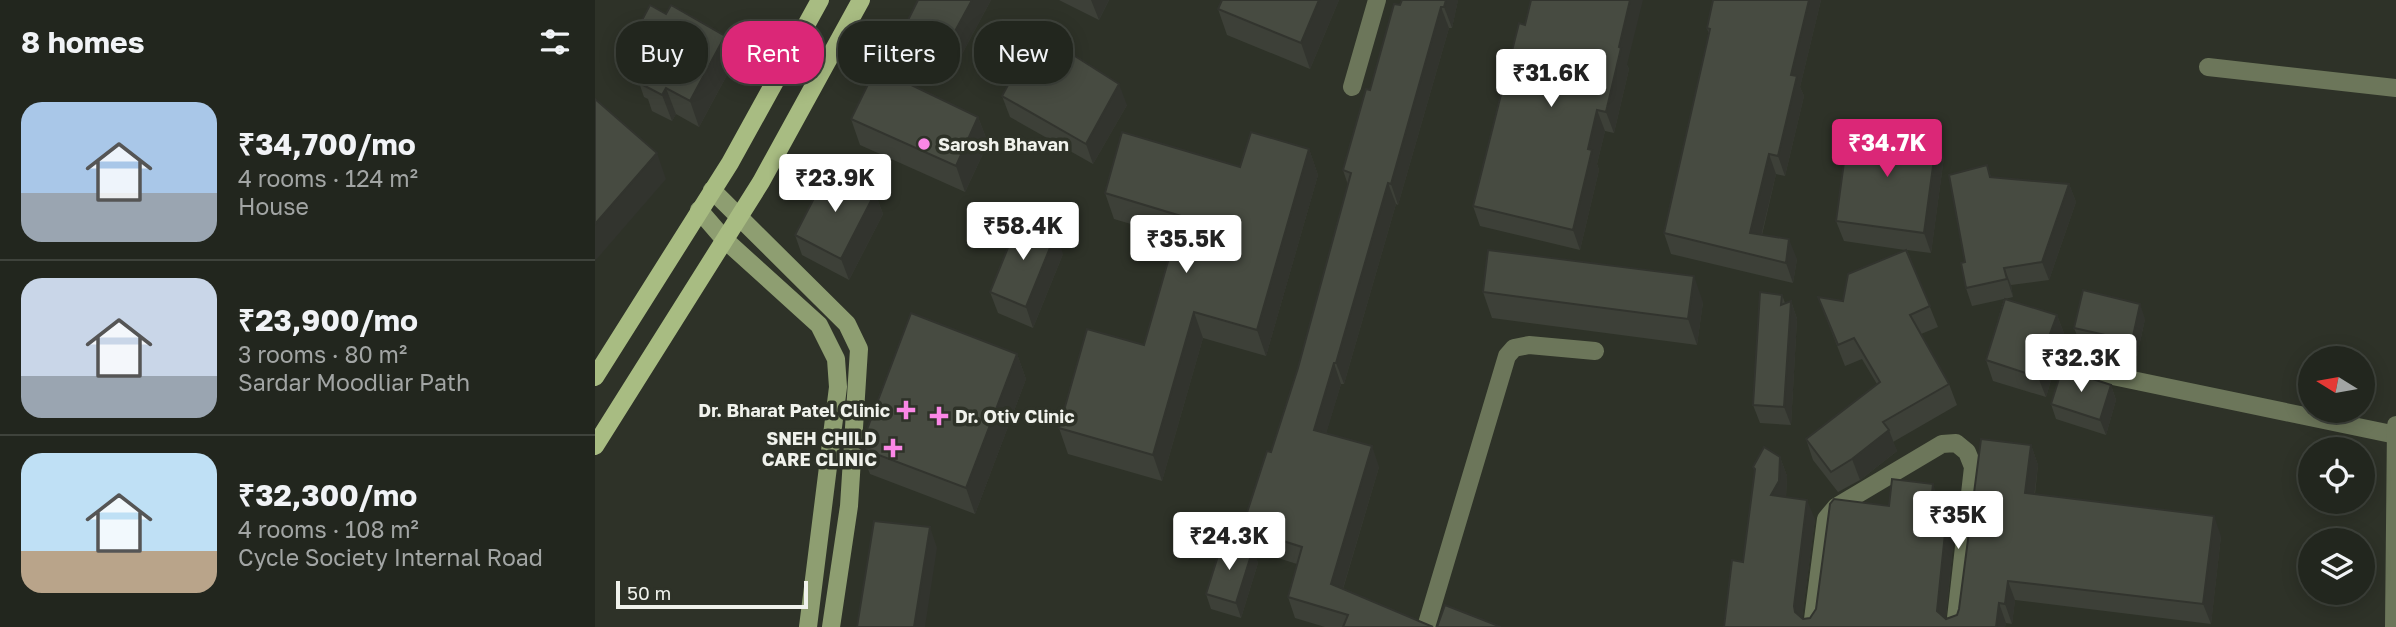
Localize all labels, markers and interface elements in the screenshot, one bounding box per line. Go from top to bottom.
chip: Buy [616,21,708,84]
chip: Rent [722,21,824,84]
chip: Filters [838,21,960,84]
chip: New [974,21,1073,84]
icon: filters [536,23,574,61]
text: 8 homes [21,24,145,60]
pin: ₹31.6K [1494,50,1608,109]
text: ₹31.6K [1512,58,1590,86]
pin: ₹34.7K [1830,120,1944,179]
text: ₹34,700/mo [238,126,416,162]
text: ₹34.7K [1848,128,1926,156]
icon: home [77,130,161,214]
place label: Sarosh Bhavan [938,133,1069,155]
marker: Sarosh Bhavan [916,136,932,152]
pin: ₹23.9K [778,154,892,214]
text: ₹23.9K [795,163,875,191]
text: 4 rooms · 124 m² [238,164,418,192]
text: House [238,192,309,220]
pin: ₹58.4K [966,202,1080,262]
text: ₹58.4K [983,211,1063,239]
pin: ₹35.5K [1129,216,1243,275]
text: ₹35.5K [1146,224,1226,252]
text: ₹23,900/mo [238,302,418,338]
icon: home [77,306,161,390]
pin: ₹32.3K [2024,334,2138,394]
text: 3 rooms · 80 m² [238,340,407,368]
text: ₹32.3K [2041,343,2121,371]
north arrow [2298,346,2375,424]
map controls [2298,346,2375,605]
text: Sardar Moodliar Path [238,368,470,396]
place label: Dr. Bharat Patel Clinic [698,399,890,421]
marker: Dr. Bharat Patel Clinic [896,400,916,420]
place label: Dr. Otiv Clinic [955,405,1075,427]
marker: Dr. Otiv Clinic [929,406,949,426]
place label: SNEH CHILD CARE CLINIC [762,427,877,470]
button: locate [2298,437,2375,514]
marker: SNEH CHILD CARE CLINIC [883,438,903,458]
text: ₹32,300/mo [238,477,417,513]
icon: home [77,481,161,565]
pin: ₹35K [1917,491,1999,551]
text: ₹35K [1929,500,1987,528]
pin: ₹24.3K [1172,512,1286,572]
text: 4 rooms · 108 m² [238,515,419,543]
text: ₹24.3K [1189,521,1269,549]
button: layers [2298,528,2375,605]
text: Cycle Society Internal Road [238,543,543,571]
scale bar [616,578,809,610]
text: 50 m [627,581,671,604]

